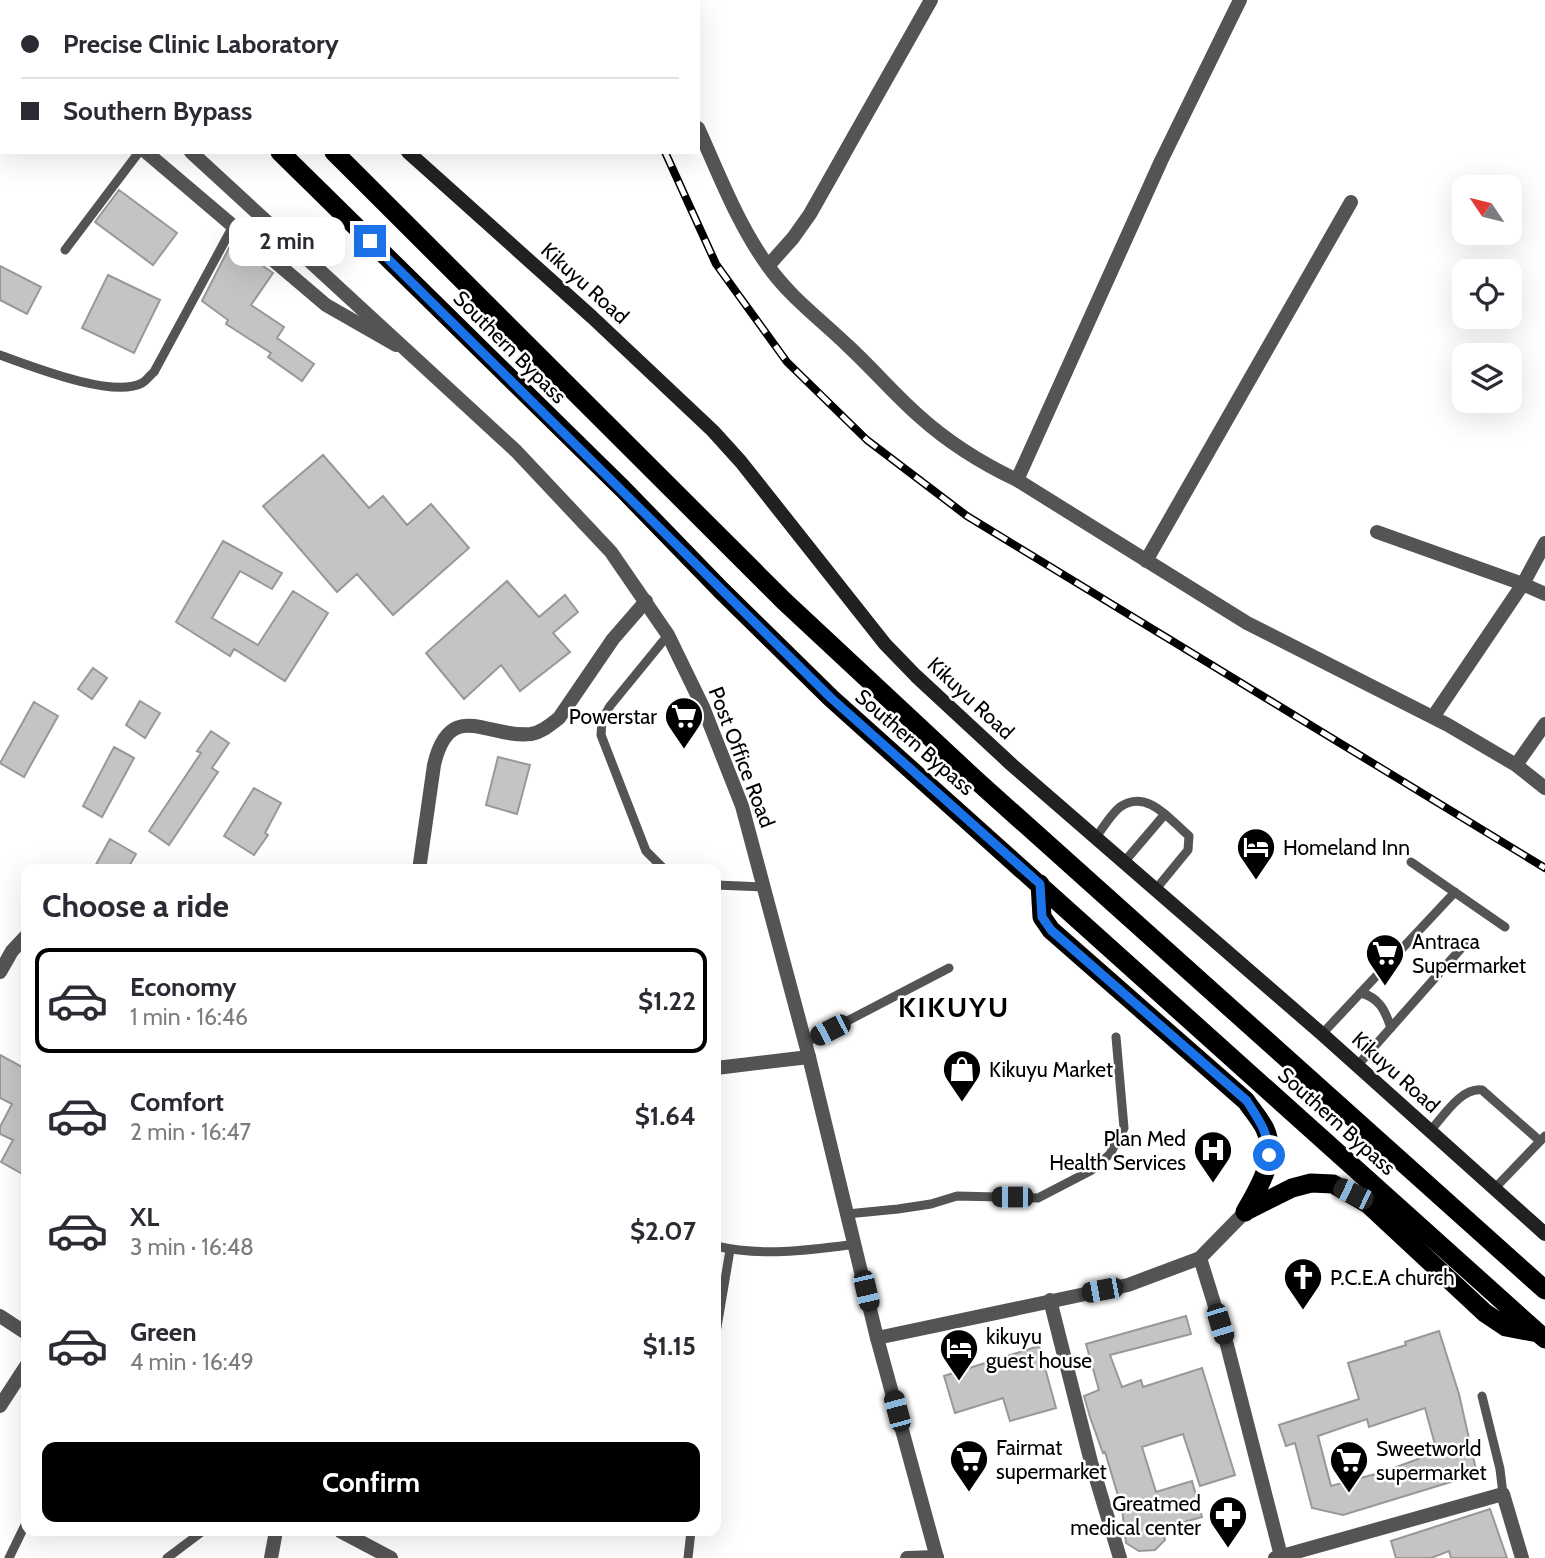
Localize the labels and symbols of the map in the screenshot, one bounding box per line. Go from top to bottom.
north arrow [1452,175,1522,245]
callout: 2 min [230,216,346,266]
route end [354,225,386,257]
street label: Kikuyu Road [536,237,634,329]
street label: Southern Bypass [448,285,572,409]
street label: Kikuyu Road [923,652,1019,744]
street label: Post Office Road [704,683,780,831]
street label: Southern Bypass [851,684,980,801]
supermarket icon: Powerstar [663,695,705,750]
place label: Powerstar [569,704,657,729]
hotel icon: Homeland Inn [1235,826,1277,881]
place label: Homeland Inn [1283,835,1410,860]
place label: Antraca Supermarket [1412,929,1526,978]
supermarket icon: Antraca Supermarket [1364,932,1406,987]
district label: KIKUYU [898,990,1010,1024]
car [807,1011,854,1049]
street label: Kikuyu Road [1347,1026,1445,1118]
shop icon: Kikuyu Market [941,1048,983,1103]
place label: Kikuyu Market [989,1057,1113,1082]
street label: Southern Bypass [1273,1062,1401,1180]
place label: Plan Med Health Services [1049,1126,1186,1175]
hospital icon: Plan Med Health Services [1192,1129,1234,1184]
route start [1253,1139,1285,1171]
car [1330,1175,1377,1213]
car [992,1187,1034,1208]
church icon: P.C.E.A church [1282,1256,1324,1311]
place label: P.C.E.A church [1330,1265,1455,1290]
car [852,1268,881,1314]
car [1080,1276,1125,1304]
car [1204,1301,1237,1347]
place label: kikuyu guest house [986,1324,1092,1373]
hotel icon: kikuyu guest house [938,1327,980,1382]
car [882,1388,913,1434]
place label: Fairmat supermarket [996,1435,1107,1484]
place label: Sweetworld supermarket [1376,1436,1487,1485]
supermarket icon: Fairmat supermarket [948,1438,990,1493]
supermarket icon: Sweetworld supermarket [1328,1439,1370,1494]
place label: Greatmed medical center [1070,1491,1201,1540]
pharmacy icon: Greatmed medical center [1207,1494,1249,1549]

